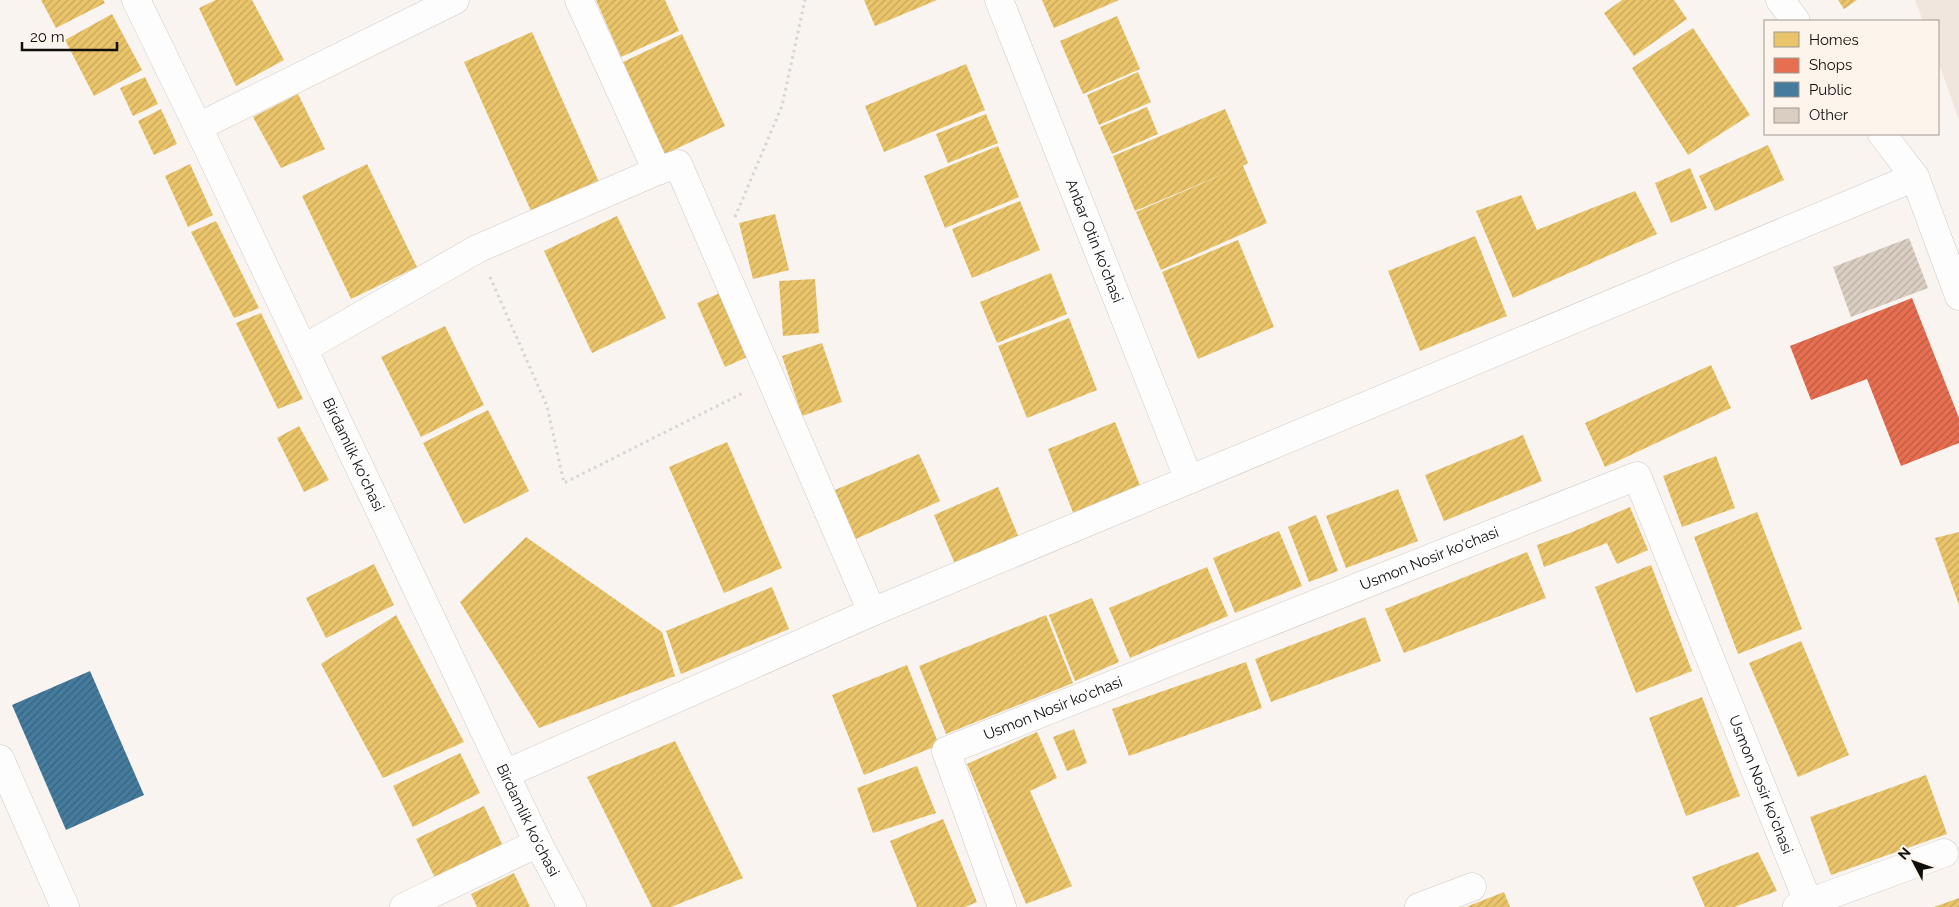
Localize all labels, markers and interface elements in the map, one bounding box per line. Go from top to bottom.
scale bar [22,20,118,52]
legend [1764,20,1939,135]
text: 20 m [30,28,65,46]
text: Homes [1809,31,1859,49]
text: Shops [1809,56,1852,74]
text: Public [1809,81,1852,99]
text: Other [1809,106,1849,124]
street label: Anbar Otin ko'chasi [1062,176,1127,305]
street label: Birdamlik ko'chasi [319,395,388,514]
street label: Usmon Nosir ko'chasi [1357,523,1501,594]
street label: Usmon Nosir ko'chasi [981,673,1125,744]
street label: Usmon Nosir ko'chasi [1725,713,1797,857]
street label: Birdamlik ko'chasi [493,761,563,880]
north arrow [1889,837,1939,887]
text: N [1895,844,1914,863]

